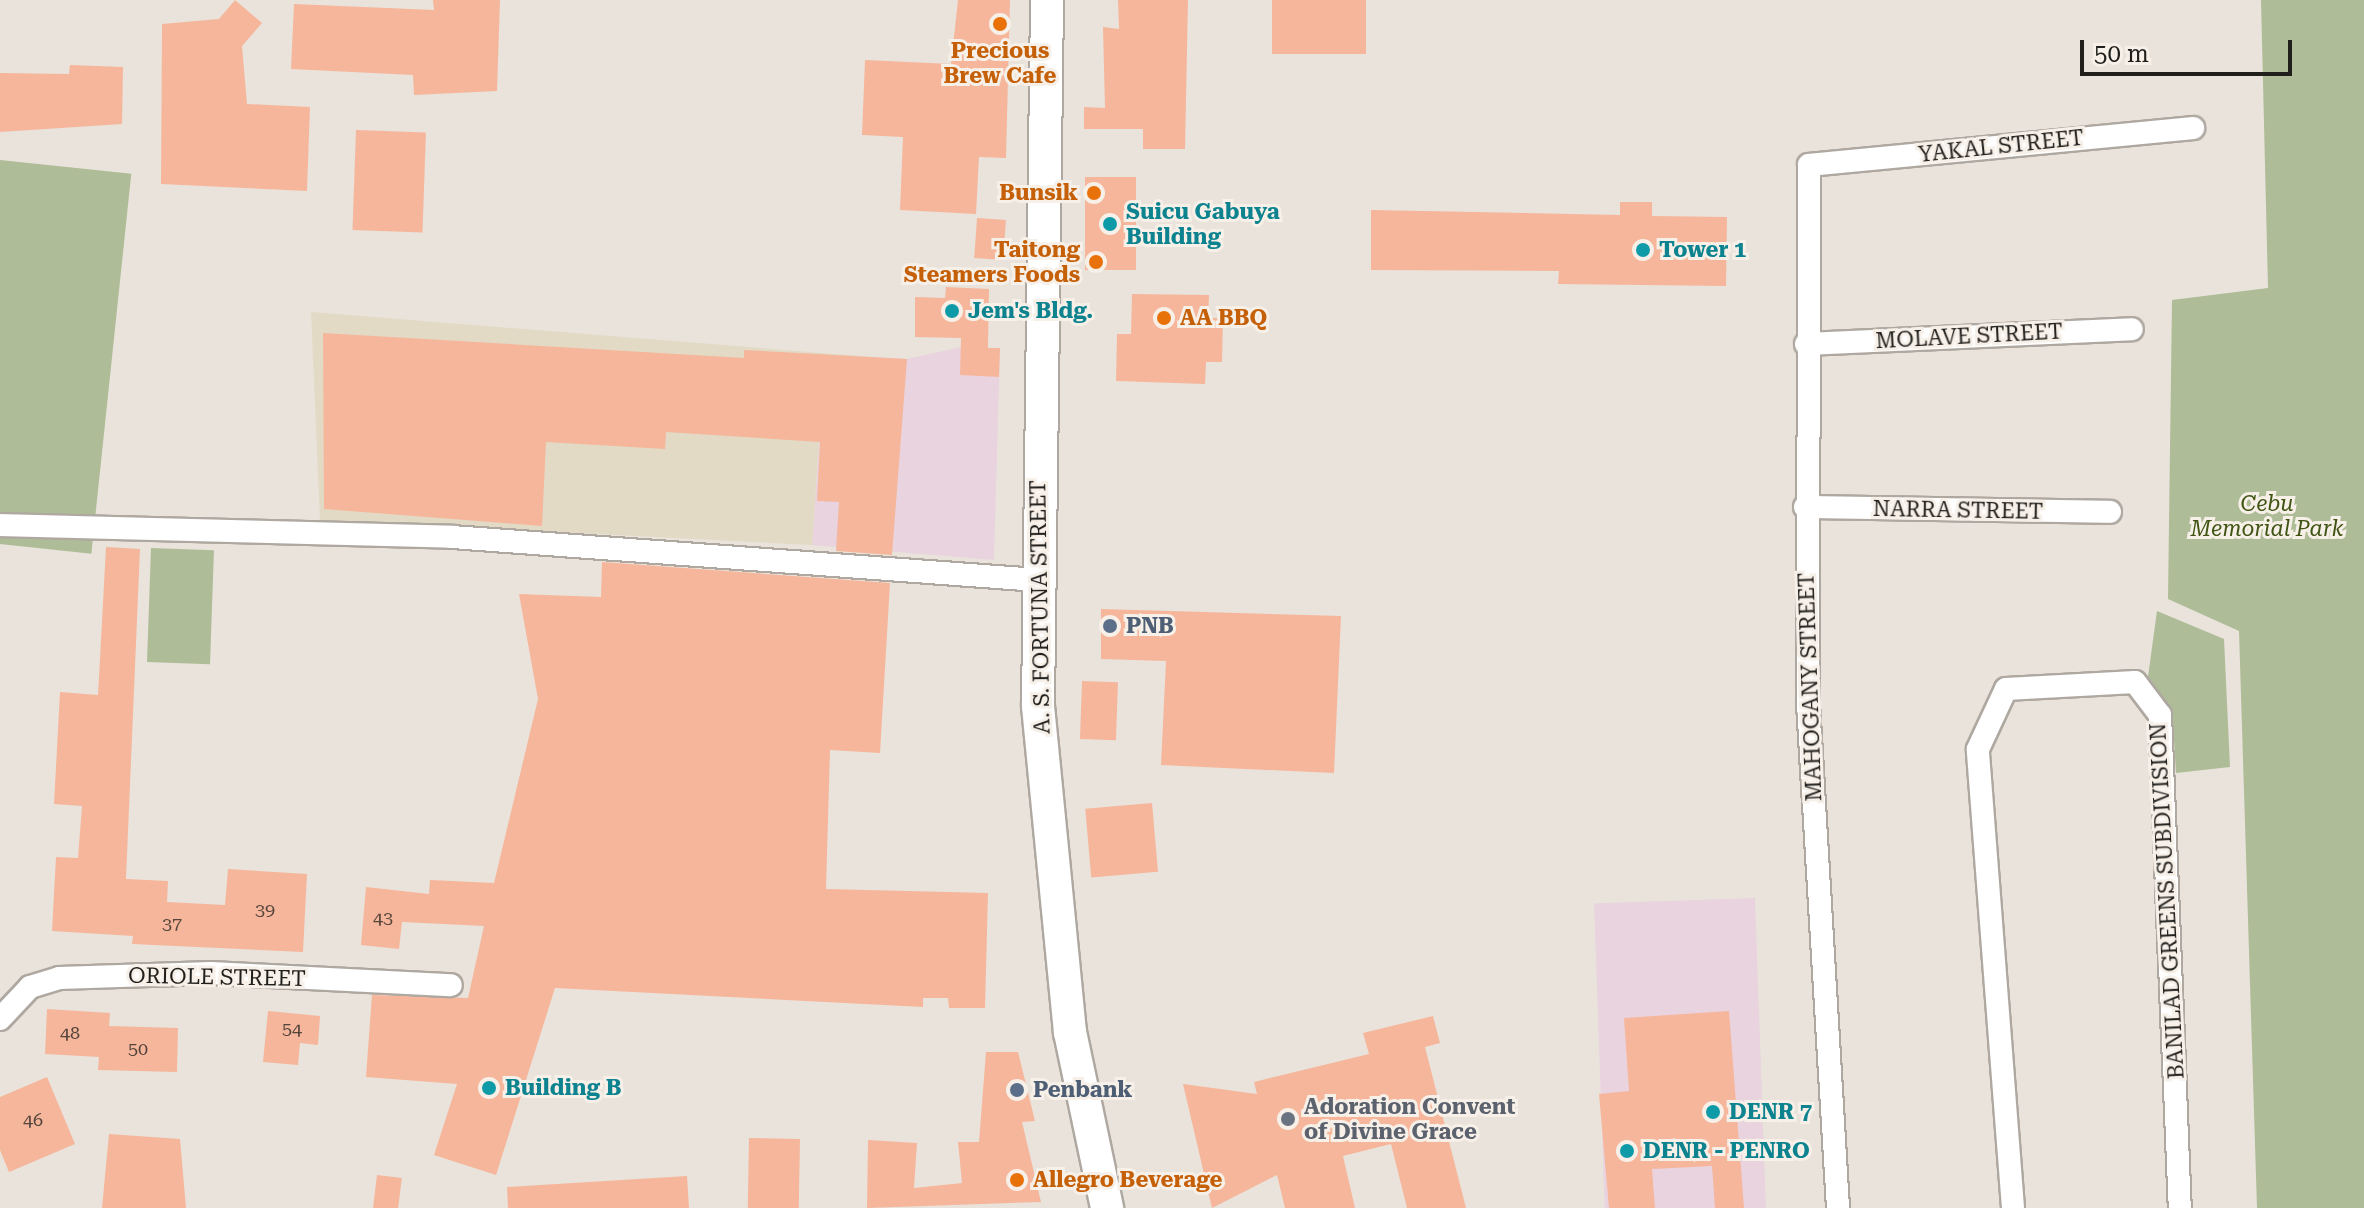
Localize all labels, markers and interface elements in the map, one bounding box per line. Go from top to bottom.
marker: Precious Brew Cafe [991,15,1009,33]
scale bar [2084,24,2296,74]
place label: Precious Brew Cafe [944,37,1056,88]
text: 50 m [2094,40,2149,68]
street label: YAKAL STREET [1917,124,2085,168]
place label: Bunsik [999,180,1078,206]
marker: Bunsik [1085,184,1103,202]
place label: Suicu Gabuya Building [1126,198,1280,250]
marker: Suicu Gabuya Building [1101,215,1119,233]
place label: Taitong Steamers Foods [904,236,1080,288]
place label: Tower 1 [1659,237,1746,263]
marker: Tower 1 [1634,241,1652,259]
marker: Taitong Steamers Foods [1087,253,1105,271]
place label: Jem's Bldg. [968,298,1093,324]
marker: Jem's Bldg. [943,302,961,320]
place label: AA BBQ [1180,305,1267,331]
marker: AA BBQ [1155,309,1173,327]
street label: MOLAVE STREET [1875,318,2063,354]
street label: A. S. FORTUNA STREET [1025,480,1055,734]
park label: Cebu Memorial Park [2191,490,2343,542]
street label: NARRA STREET [1872,495,2044,525]
street label: MAHOGANY STREET [1793,572,1827,802]
place label: PNB [1126,613,1174,639]
marker: PNB [1101,617,1119,635]
street label: BANILAD GREENS SUBDIVISION [2144,722,2190,1080]
house number: 39 [255,899,275,921]
house number: 43 [373,907,393,929]
house number: 37 [162,913,182,935]
street label: ORIOLE STREET [128,962,306,992]
house number: 54 [282,1018,302,1040]
house number: 48 [60,1022,80,1044]
house number: 50 [128,1038,148,1060]
place label: Building B [505,1075,621,1101]
place label: Penbank [1033,1077,1133,1103]
marker: Building B [480,1079,498,1097]
marker: Penbank [1008,1081,1026,1099]
place label: Adoration Convent of Divine Grace [1304,1093,1515,1144]
place label: DENR 7 [1729,1099,1812,1125]
marker: DENR 7 [1704,1103,1722,1121]
house number: 46 [23,1109,43,1131]
marker: Adoration Convent of Divine Grace [1279,1110,1297,1128]
place label: DENR - PENRO [1643,1138,1810,1164]
marker: DENR - PENRO [1618,1142,1636,1160]
place label: Allegro Beverage [1033,1167,1222,1193]
marker: Allegro Beverage [1008,1171,1026,1189]

